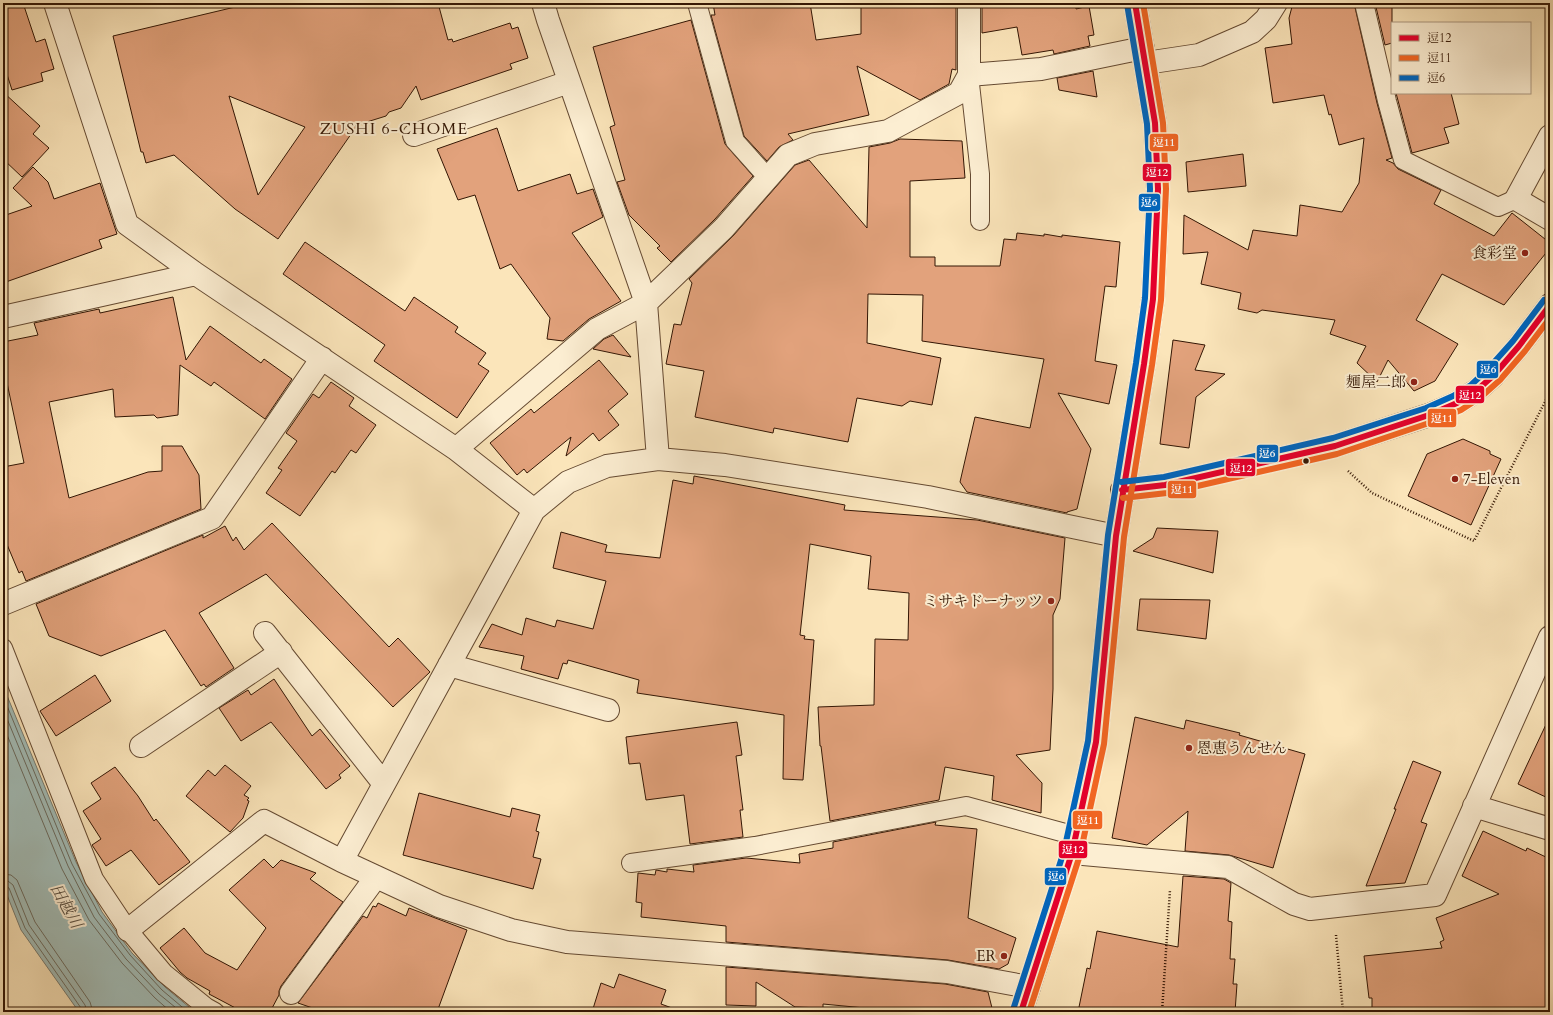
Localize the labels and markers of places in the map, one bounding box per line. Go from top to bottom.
place label: 食彩堂 [1472,243,1517,263]
marker: 食彩堂 [1520,248,1530,258]
place label: 麺屋二郎 [1346,372,1406,392]
marker: 麺屋二郎 [1409,377,1419,387]
unlabelled marker [1301,456,1311,466]
place label: 7-Eleven [1463,469,1521,489]
marker: 7-Eleven [1450,474,1460,484]
place label: ミサキドーナッツ [923,591,1043,611]
marker: ミサキドーナッツ [1046,596,1056,606]
place label: 恩恵うんせん [1197,738,1287,758]
marker: 恩恵うんせん [1184,743,1194,753]
place label: ER [976,946,997,966]
marker: ER [999,951,1009,961]

